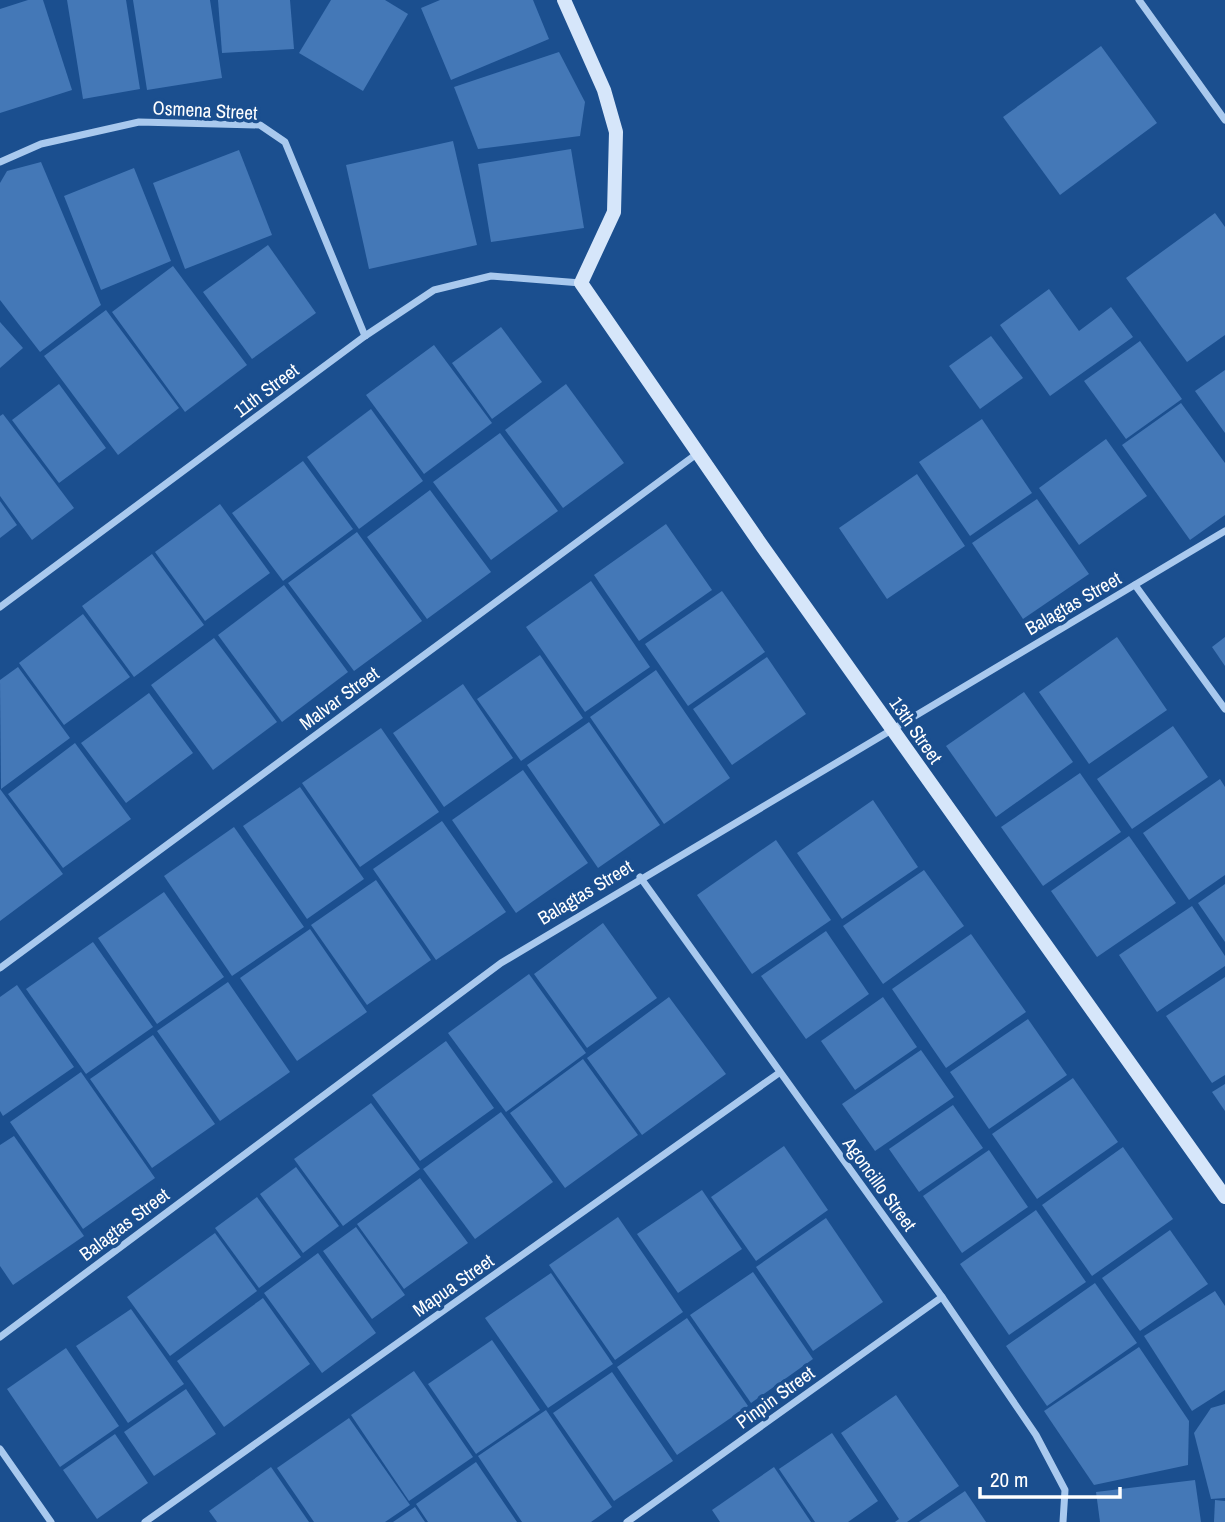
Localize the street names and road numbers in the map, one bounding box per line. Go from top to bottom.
street label: Osmena Street [152,94,259,126]
street label: 11th Street [228,357,304,423]
street label: Balagtas Street [1020,565,1126,641]
street label: Malvar Street [294,660,385,736]
street label: 13th Street [883,691,949,769]
street label: Balagtas Street [533,853,638,931]
street label: Agoncillo Street [837,1131,923,1237]
street label: Balagtas Street [74,1181,175,1266]
street label: Mapua Street [407,1247,499,1322]
street label: Pinpin Street [731,1359,820,1434]

